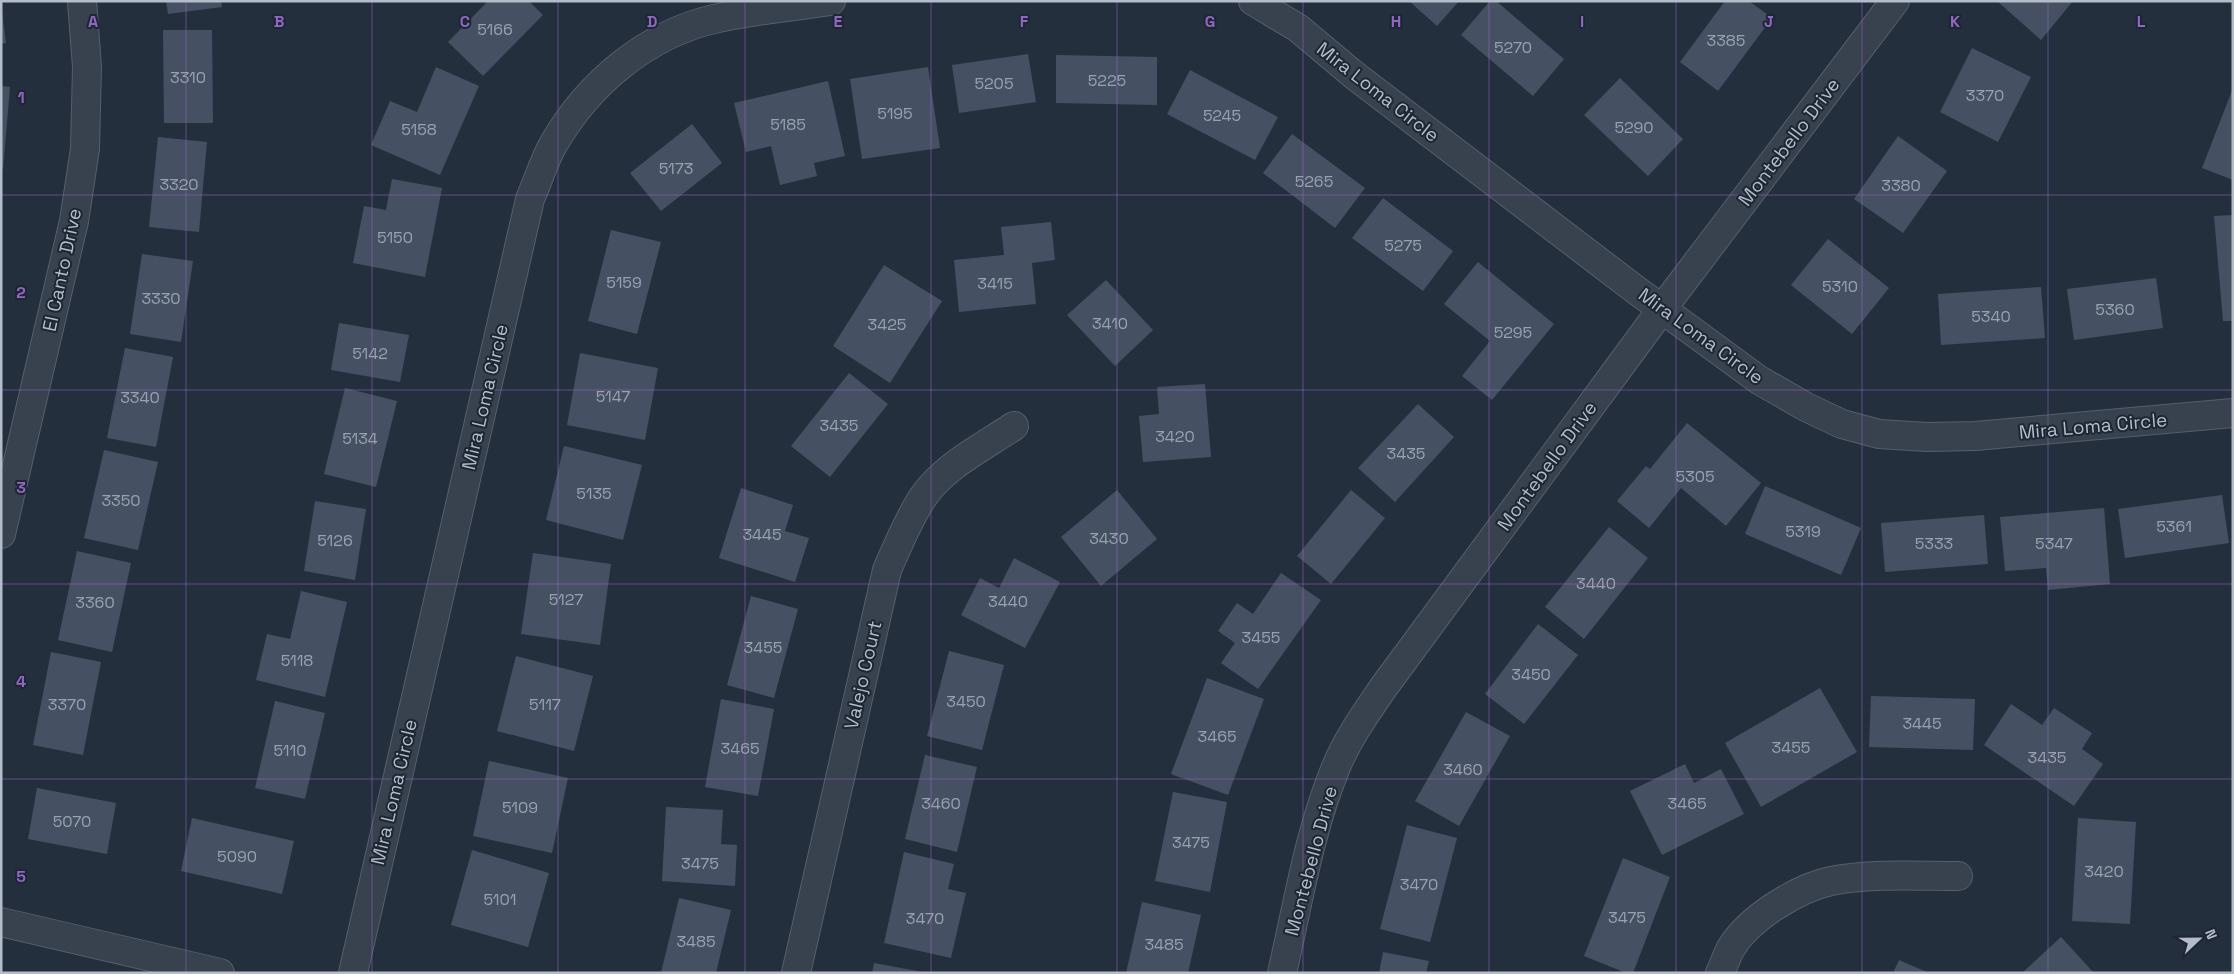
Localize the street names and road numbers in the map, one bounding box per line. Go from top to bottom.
street label: Mira Loma Circle [1312,36,1444,148]
street label: Montebello Drive [1733,73,1845,211]
street label: El Canto Drive [37,206,87,334]
street label: Mira Loma Circle [1633,282,1769,390]
street label: Mira Loma Circle [456,322,514,472]
street label: Montebello Drive [1492,396,1602,536]
street label: Mira Loma Circle [2018,407,2168,445]
street label: Valejo Court [838,618,888,732]
street label: Mira Loma Circle [365,717,423,867]
street label: Montebello Drive [1279,783,1343,939]

